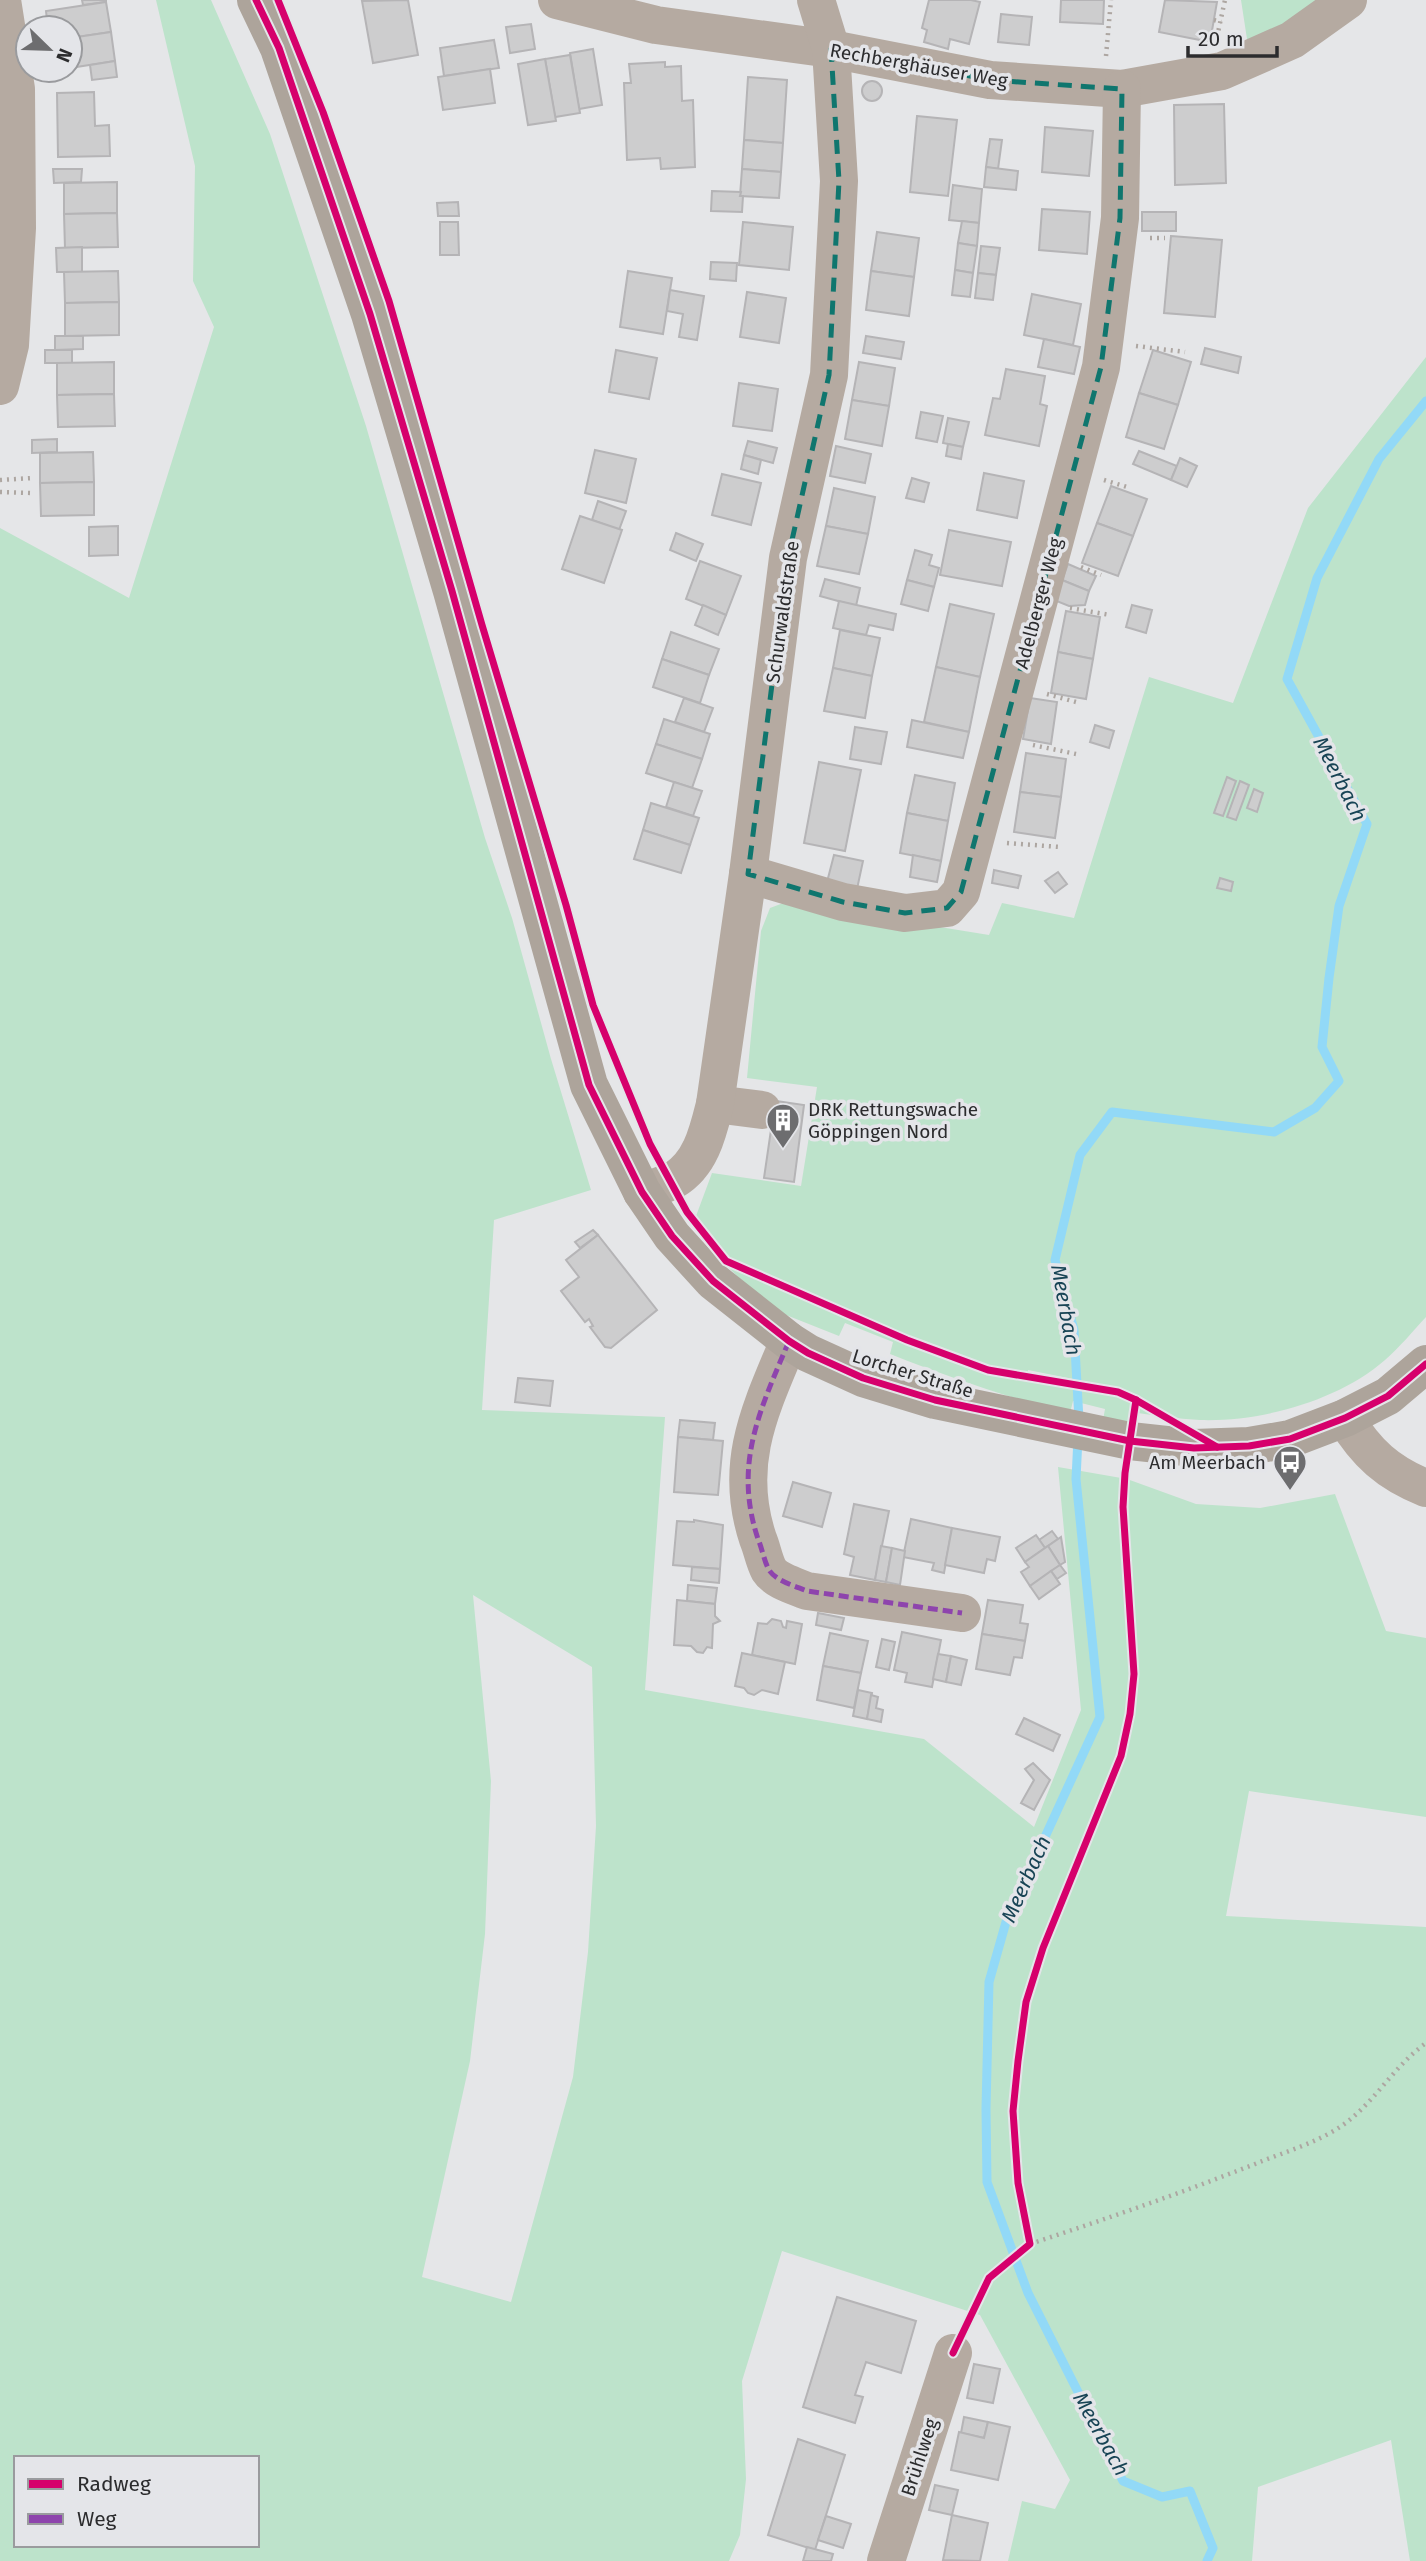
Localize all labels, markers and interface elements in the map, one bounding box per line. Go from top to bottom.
north arrow [14,14,84,84]
scale bar [1188,14,1277,58]
text: 20 m [1198,26,1244,52]
street label: Rechberghäuser Weg [828,39,1010,92]
text: N [51,45,77,66]
street label: Adelberger Weg [1010,535,1067,671]
street label: Schurwaldstraße [761,539,804,685]
water label: Meerbach [1308,732,1372,826]
place label: DRK Rettungswache Göppingen Nord [808,1098,978,1143]
building icon: DRK Rettungswache Göppingen Nord [764,1101,802,1150]
water label: Meerbach [1045,1262,1087,1358]
street label: Lorcher Straße [849,1344,976,1403]
bus stop icon: Am Meerbach [1271,1443,1309,1492]
place label: Am Meerbach [1149,1451,1266,1474]
water label: Meerbach [995,1832,1057,1926]
water label: Meerbach [1067,2387,1135,2481]
street label: Brühlweg [896,2415,943,2499]
legend [14,2456,259,2547]
text: Radweg [77,2471,151,2497]
text: Weg [77,2506,117,2532]

